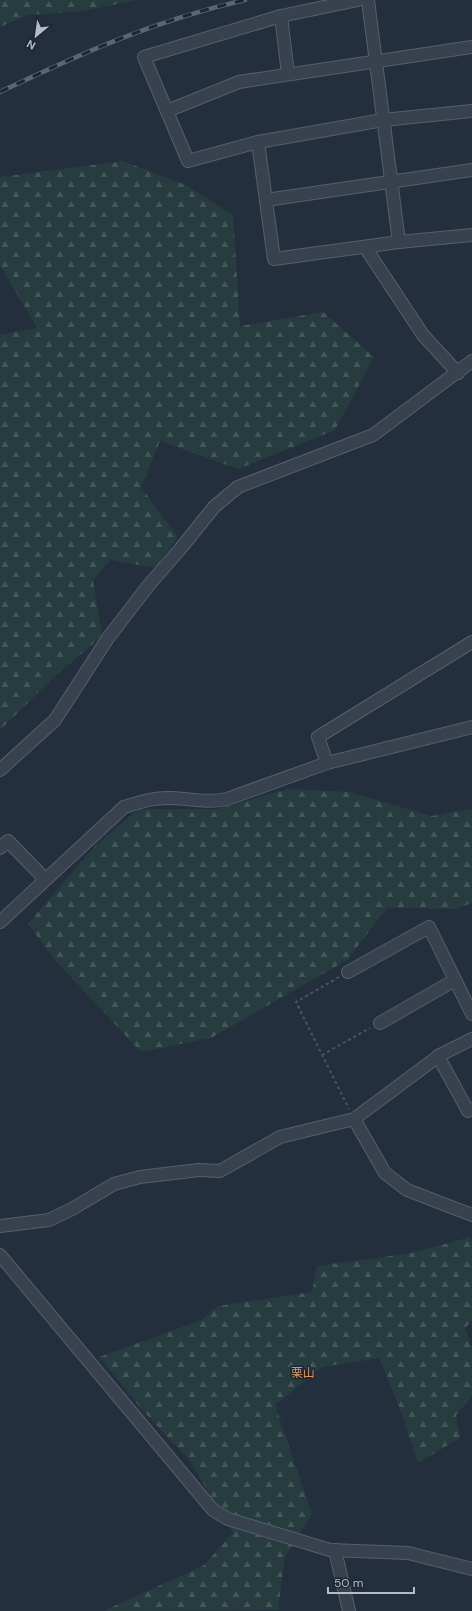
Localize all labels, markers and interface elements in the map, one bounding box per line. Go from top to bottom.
north arrow [16,16,56,56]
text: N [24,37,38,53]
district label: 栗山 [291,1365,315,1381]
scale bar [328,1569,414,1595]
text: 50 m [334,1575,363,1591]

